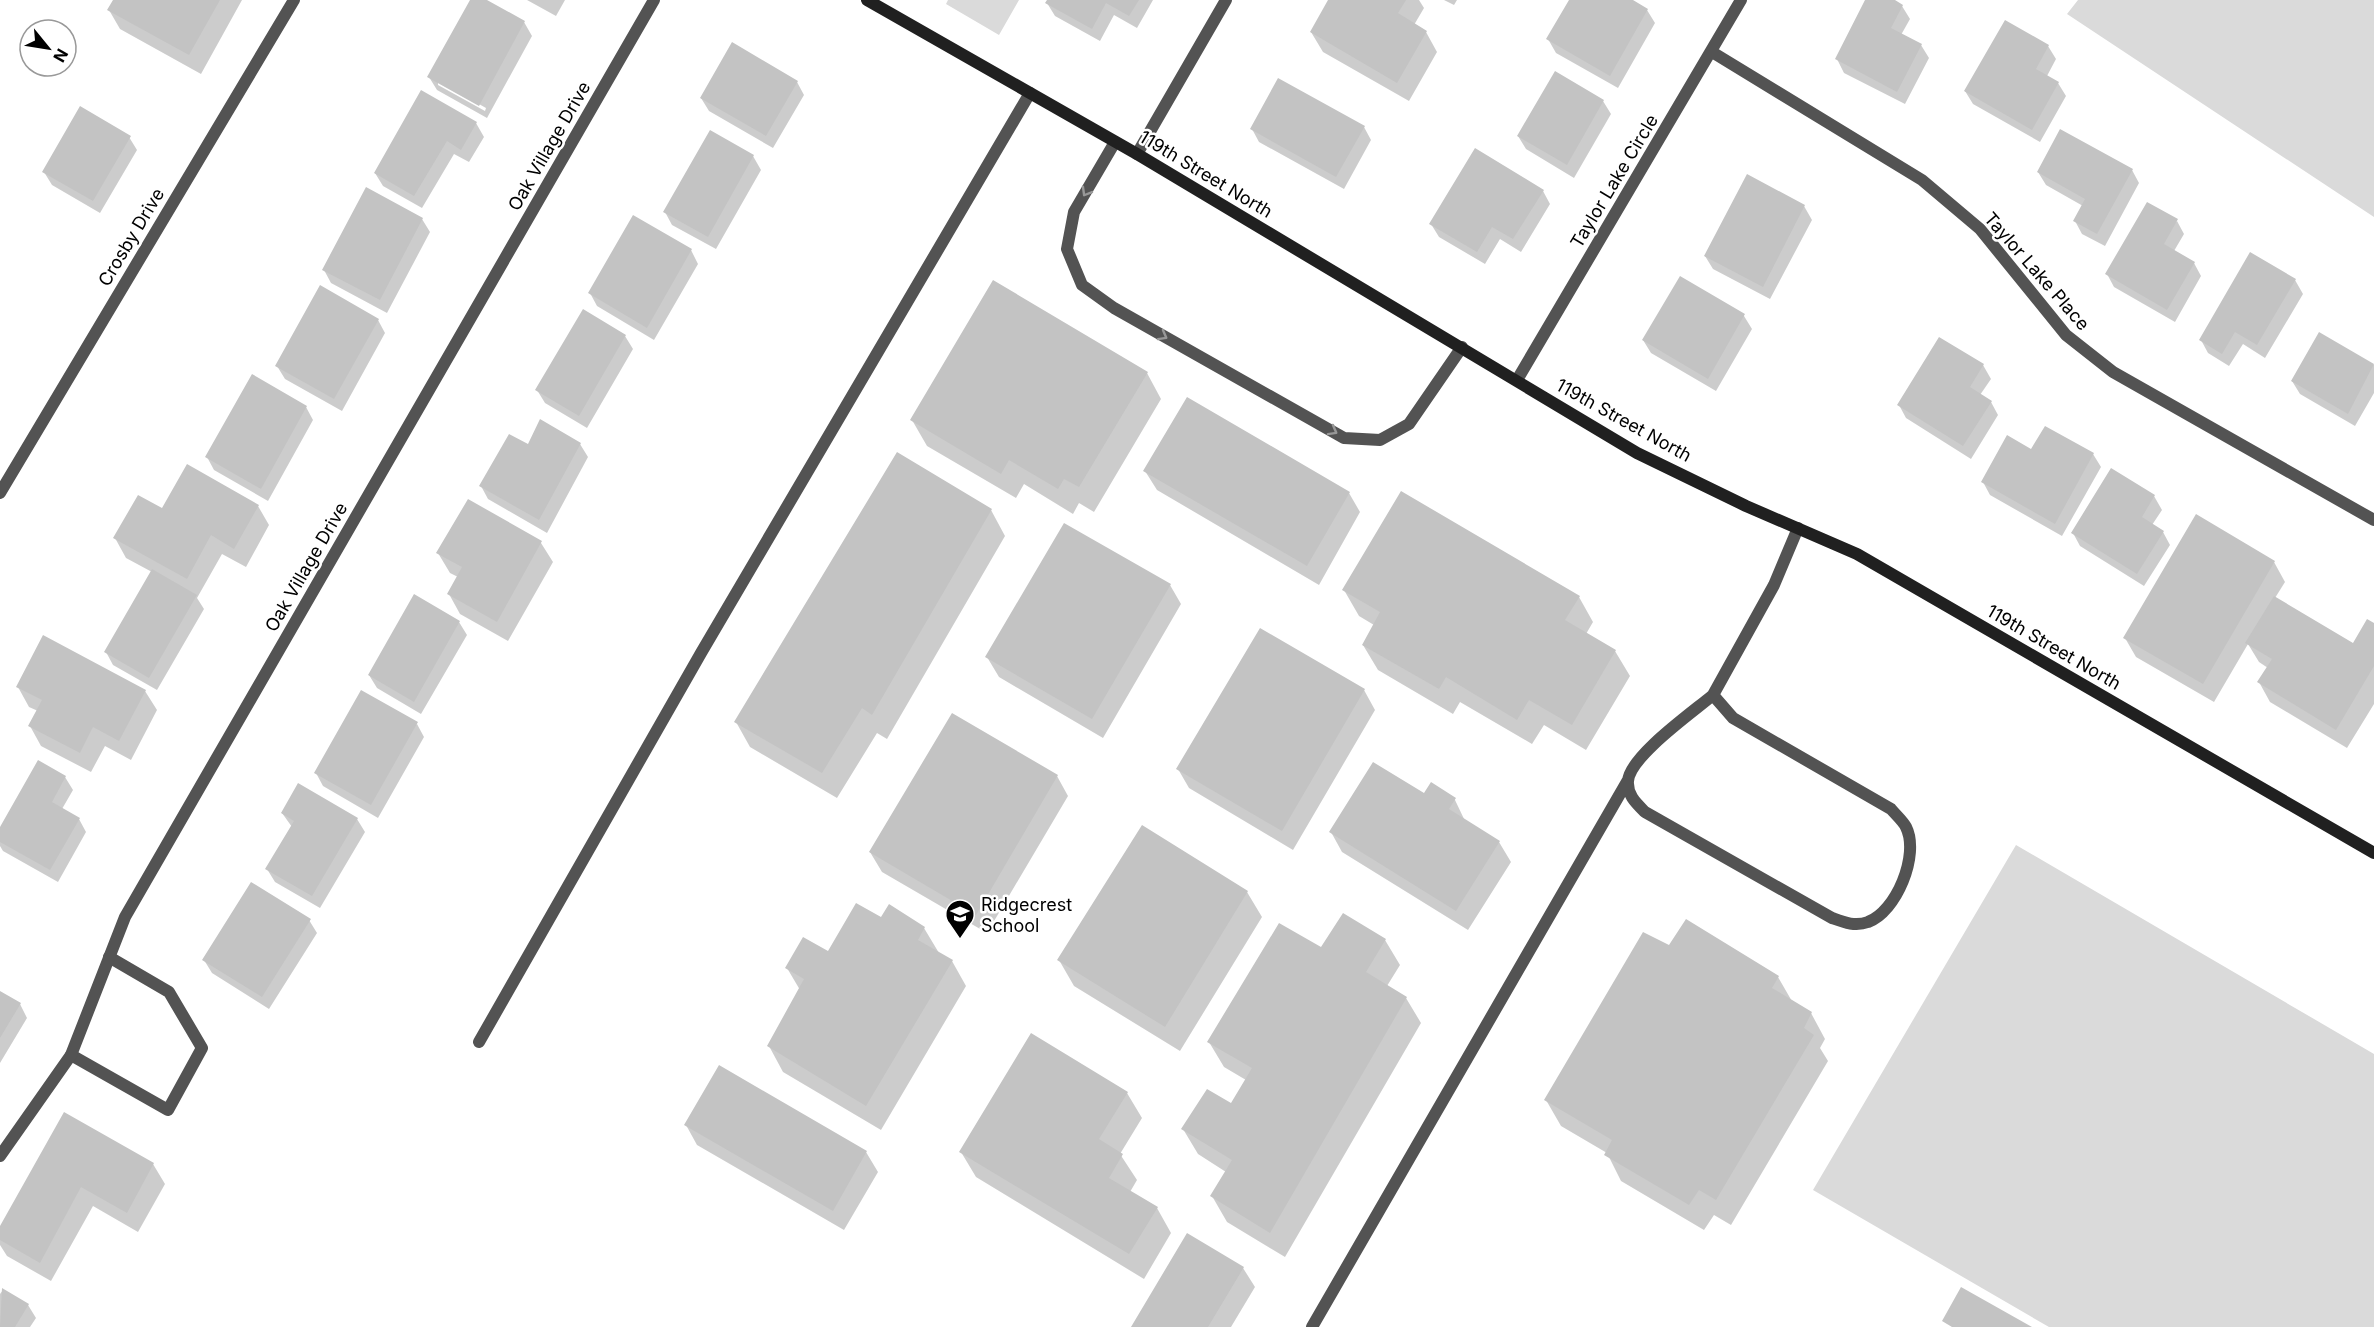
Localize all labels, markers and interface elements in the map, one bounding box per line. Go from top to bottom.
north arrow [18,18,78,78]
text: N [49,45,73,66]
street label: Oak Village Drive [503,78,595,214]
street label: Taylor Lake Circle [1566,111,1662,251]
street label: 119th Street North [1136,126,1276,222]
street label: Crosby Drive [94,184,168,290]
one-way arrow [1081,186,1093,196]
street label: Taylor Lake Place [1980,208,2094,334]
one-way arrow [1157,329,1167,340]
street label: 119th Street North [1553,374,1695,466]
one-way arrow [1327,424,1337,436]
street label: Oak Village Drive [260,499,352,635]
street label: 119th Street North [1983,600,2125,694]
place label: Ridgecrest School [981,894,1072,936]
school or university icon: Ridgecrest School [944,898,976,940]

